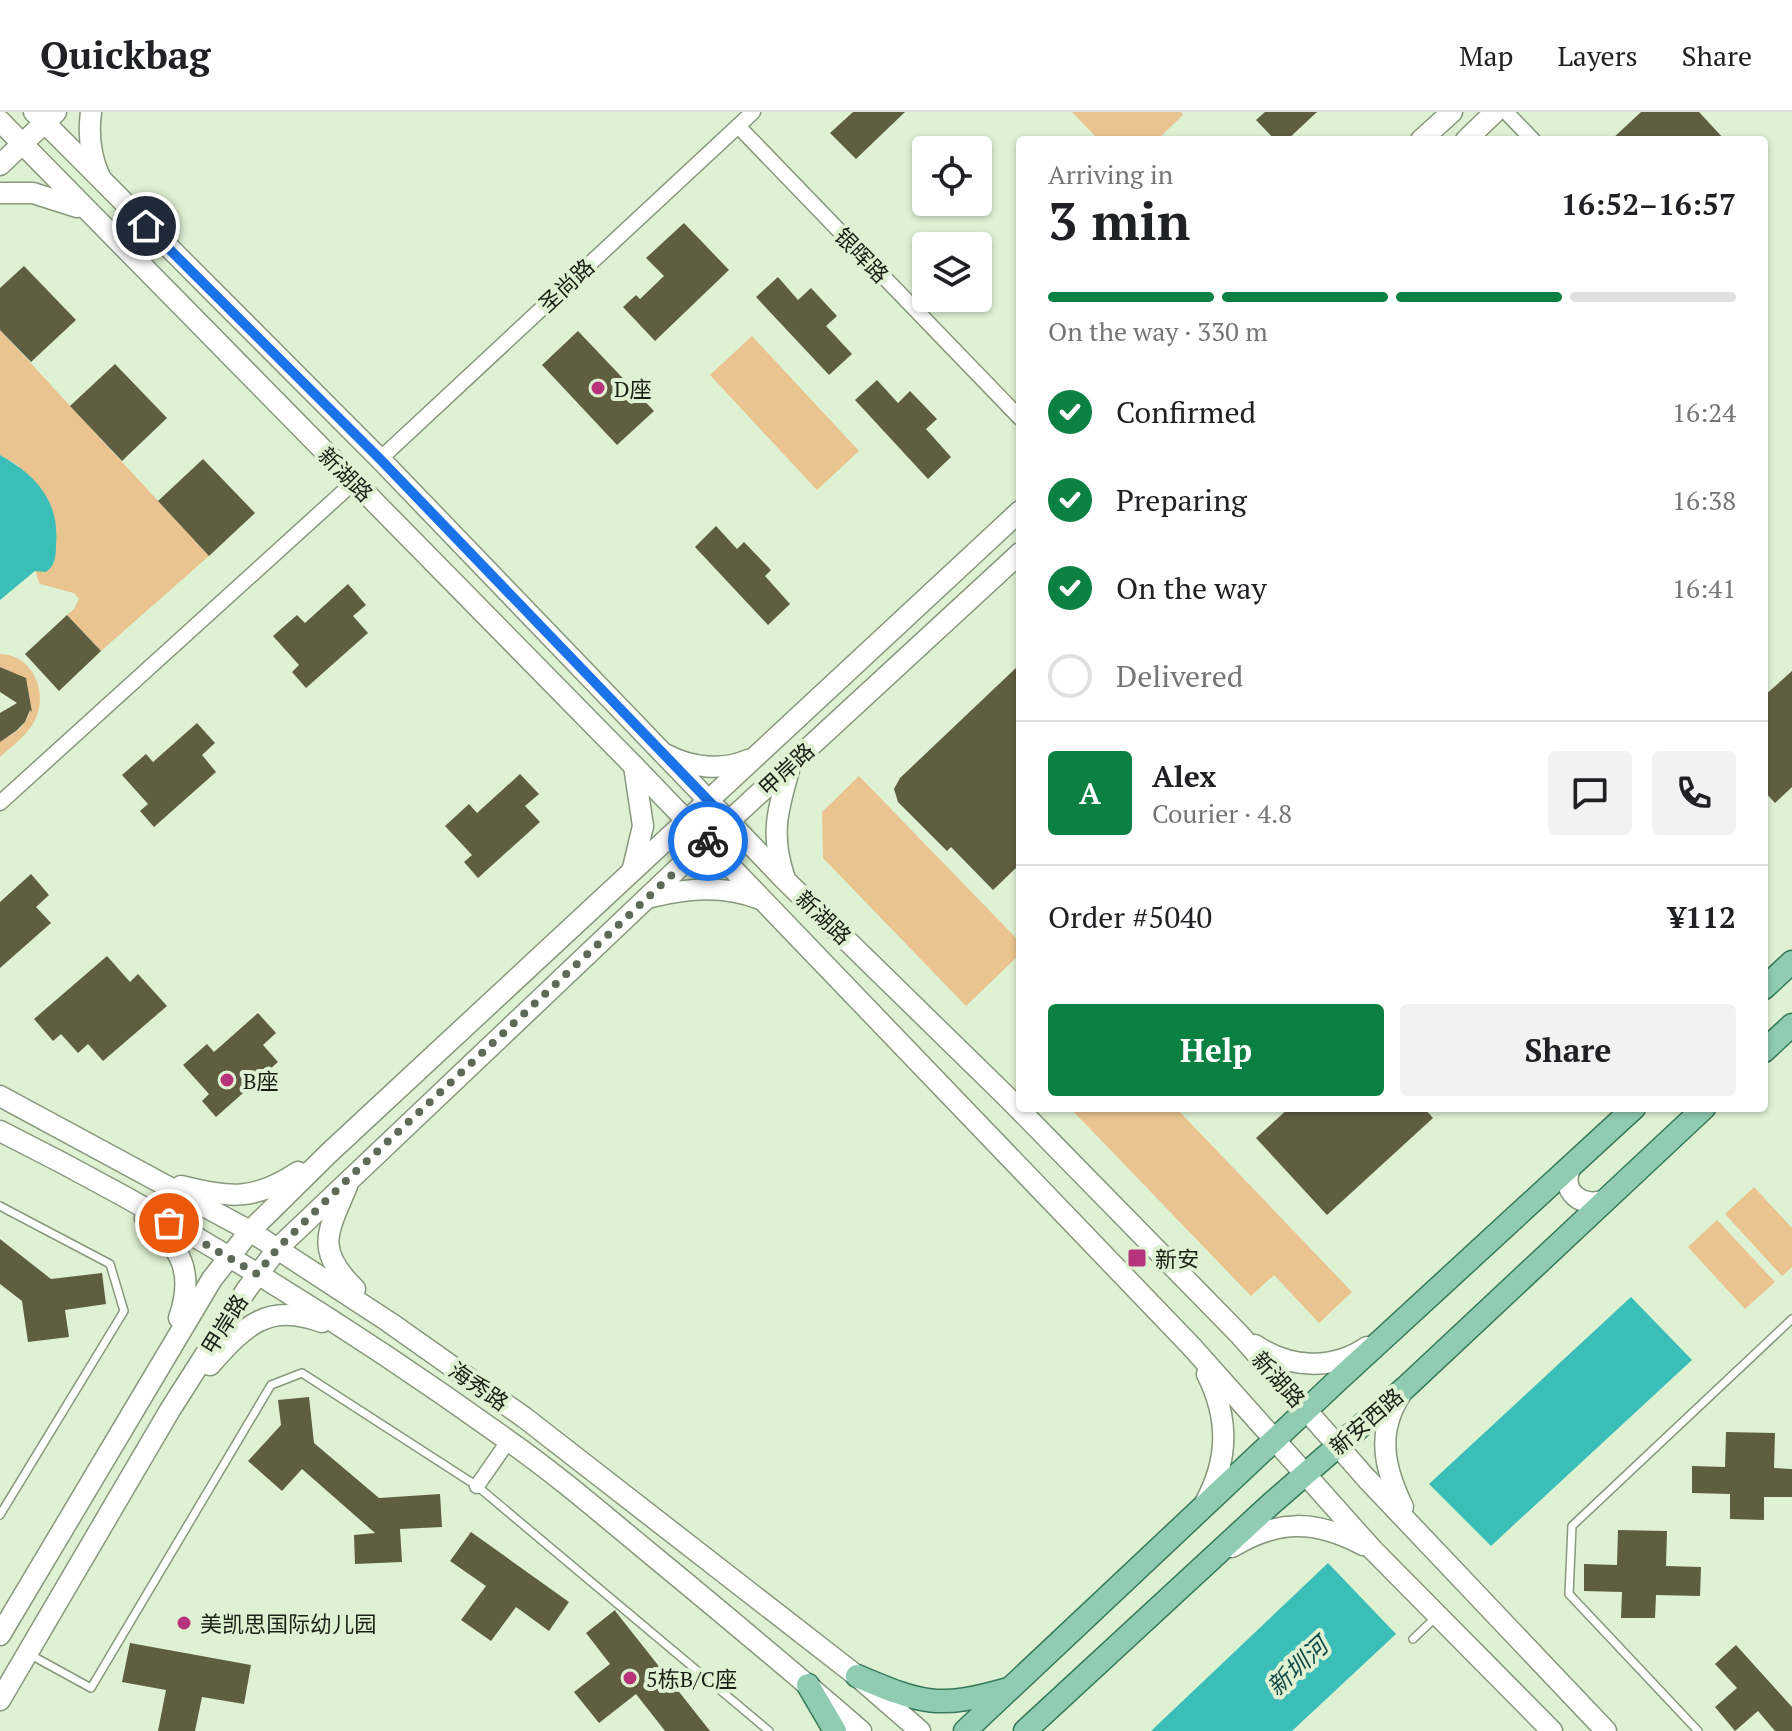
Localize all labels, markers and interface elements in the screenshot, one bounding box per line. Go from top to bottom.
text: Quickbag [40,30,210,80]
text: Map [1459,37,1513,74]
text: Layers [1557,37,1638,74]
text: Share [1682,37,1752,74]
map controls [912,136,992,312]
button: locate [912,136,992,216]
text: Arriving in [1048,157,1173,191]
text: 16:52–16:57 [1561,184,1736,224]
text: 3 min [1048,186,1190,255]
pin [112,192,180,260]
icon: home [124,204,168,248]
street label: 银晖路 [829,221,895,289]
button: layers [912,232,992,312]
street label: 圣尚路 [532,252,600,318]
text: On the way · 330 m [1048,314,1268,348]
place label: D座 [614,374,652,403]
marker: D座 [589,379,607,397]
icon: check [1048,390,1092,434]
text: Confirmed [1116,392,1256,432]
text: 16:24 [1672,395,1736,429]
street label: 新湖路 [312,440,380,508]
icon: check [1048,478,1092,522]
text: Preparing [1116,480,1247,520]
text: 16:38 [1672,483,1736,517]
icon: check [1048,566,1092,610]
text: On the way [1116,568,1267,608]
text: 16:41 [1672,571,1736,605]
text: Delivered [1116,656,1243,696]
street label: 甲岸路 [752,736,820,802]
button: chat [1548,751,1632,835]
button: phone [1652,751,1736,835]
text: Alex [1152,756,1216,796]
text: A [1079,773,1101,813]
text: Courier · 4.8 [1152,796,1292,830]
courier [668,801,748,881]
icon: bike [686,819,730,863]
street label: 新湖路 [790,884,858,950]
text: Order #5040 [1048,897,1212,937]
text: ¥112 [1668,897,1736,937]
button: Help [1048,1004,1384,1096]
button: Share [1400,1004,1736,1096]
place label: B座 [243,1066,279,1095]
marker: B座 [218,1071,236,1089]
pin [135,1189,203,1257]
icon: bag [147,1201,191,1245]
place label: 新安 [1155,1244,1199,1273]
marker: 新安 [1126,1247,1148,1269]
street label: 甲岸路 [194,1288,254,1360]
street label: 新湖路 [1246,1345,1312,1413]
street label: 海秀路 [444,1355,514,1417]
street label: 新安西路 [1323,1381,1409,1461]
place label: 美凯思国际幼儿园 [200,1609,376,1638]
marker: 美凯思国际幼儿园 [175,1614,193,1632]
water label: 新圳河 [1260,1627,1337,1702]
place label: 5栋B/C座 [646,1664,737,1693]
marker: 5栋B/C座 [621,1669,639,1687]

